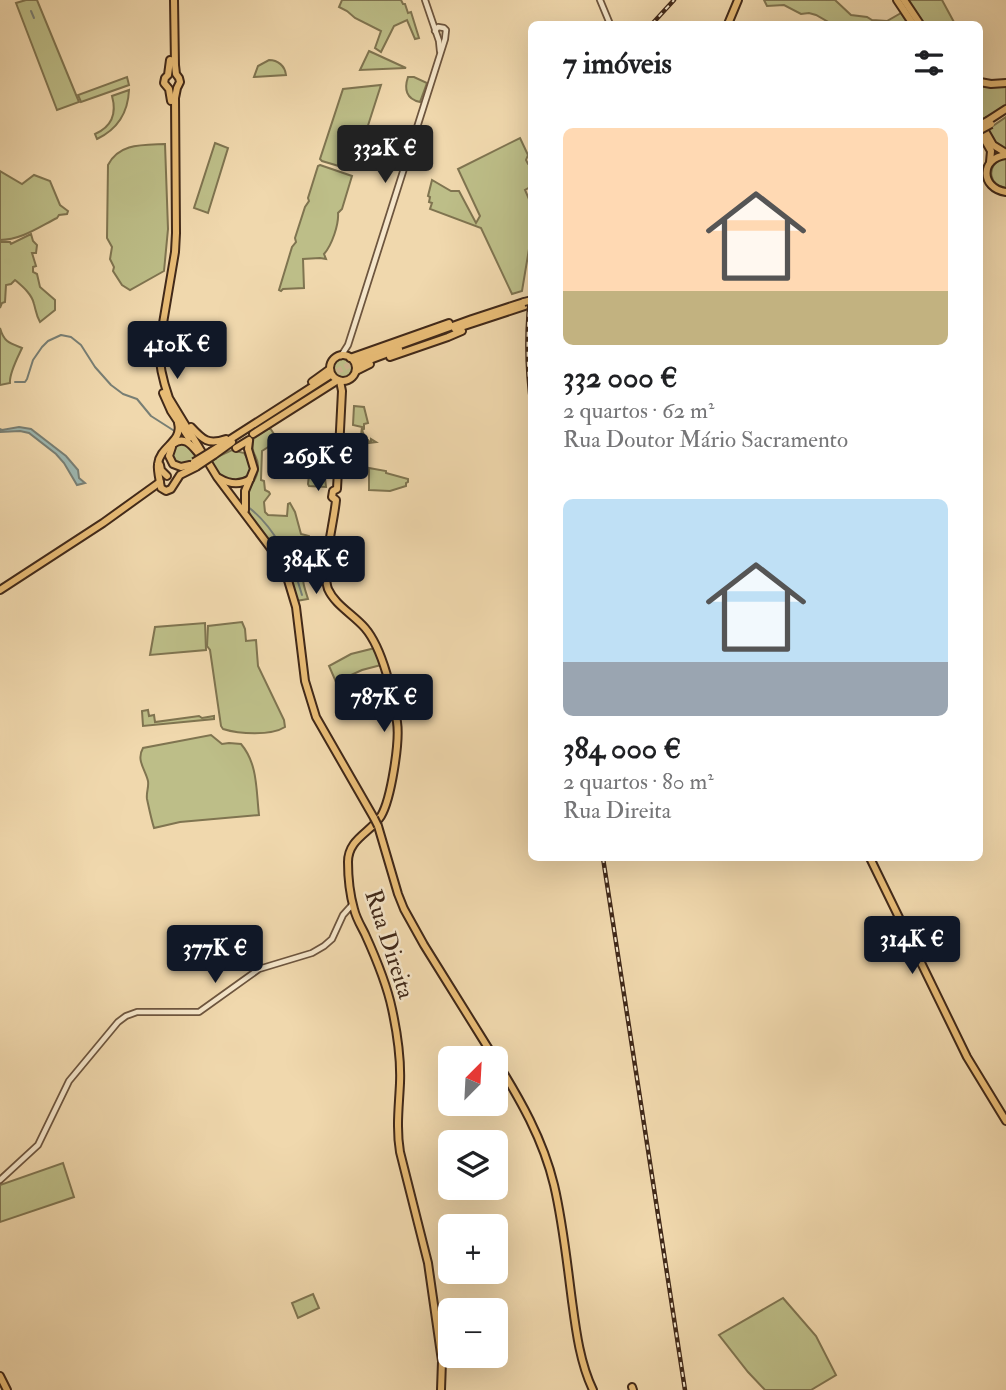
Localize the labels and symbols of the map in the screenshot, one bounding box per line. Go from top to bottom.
pin: 332K € [328,125,442,185]
pin: 410K € [120,322,234,381]
pin: 269K € [261,434,375,493]
pin: 384K € [259,536,373,596]
pin: 787K € [327,674,441,734]
street label: Rua Direita [357,886,422,1004]
pin: 314K € [855,916,969,976]
pin: 377K € [158,926,272,985]
north arrow [438,1046,508,1116]

